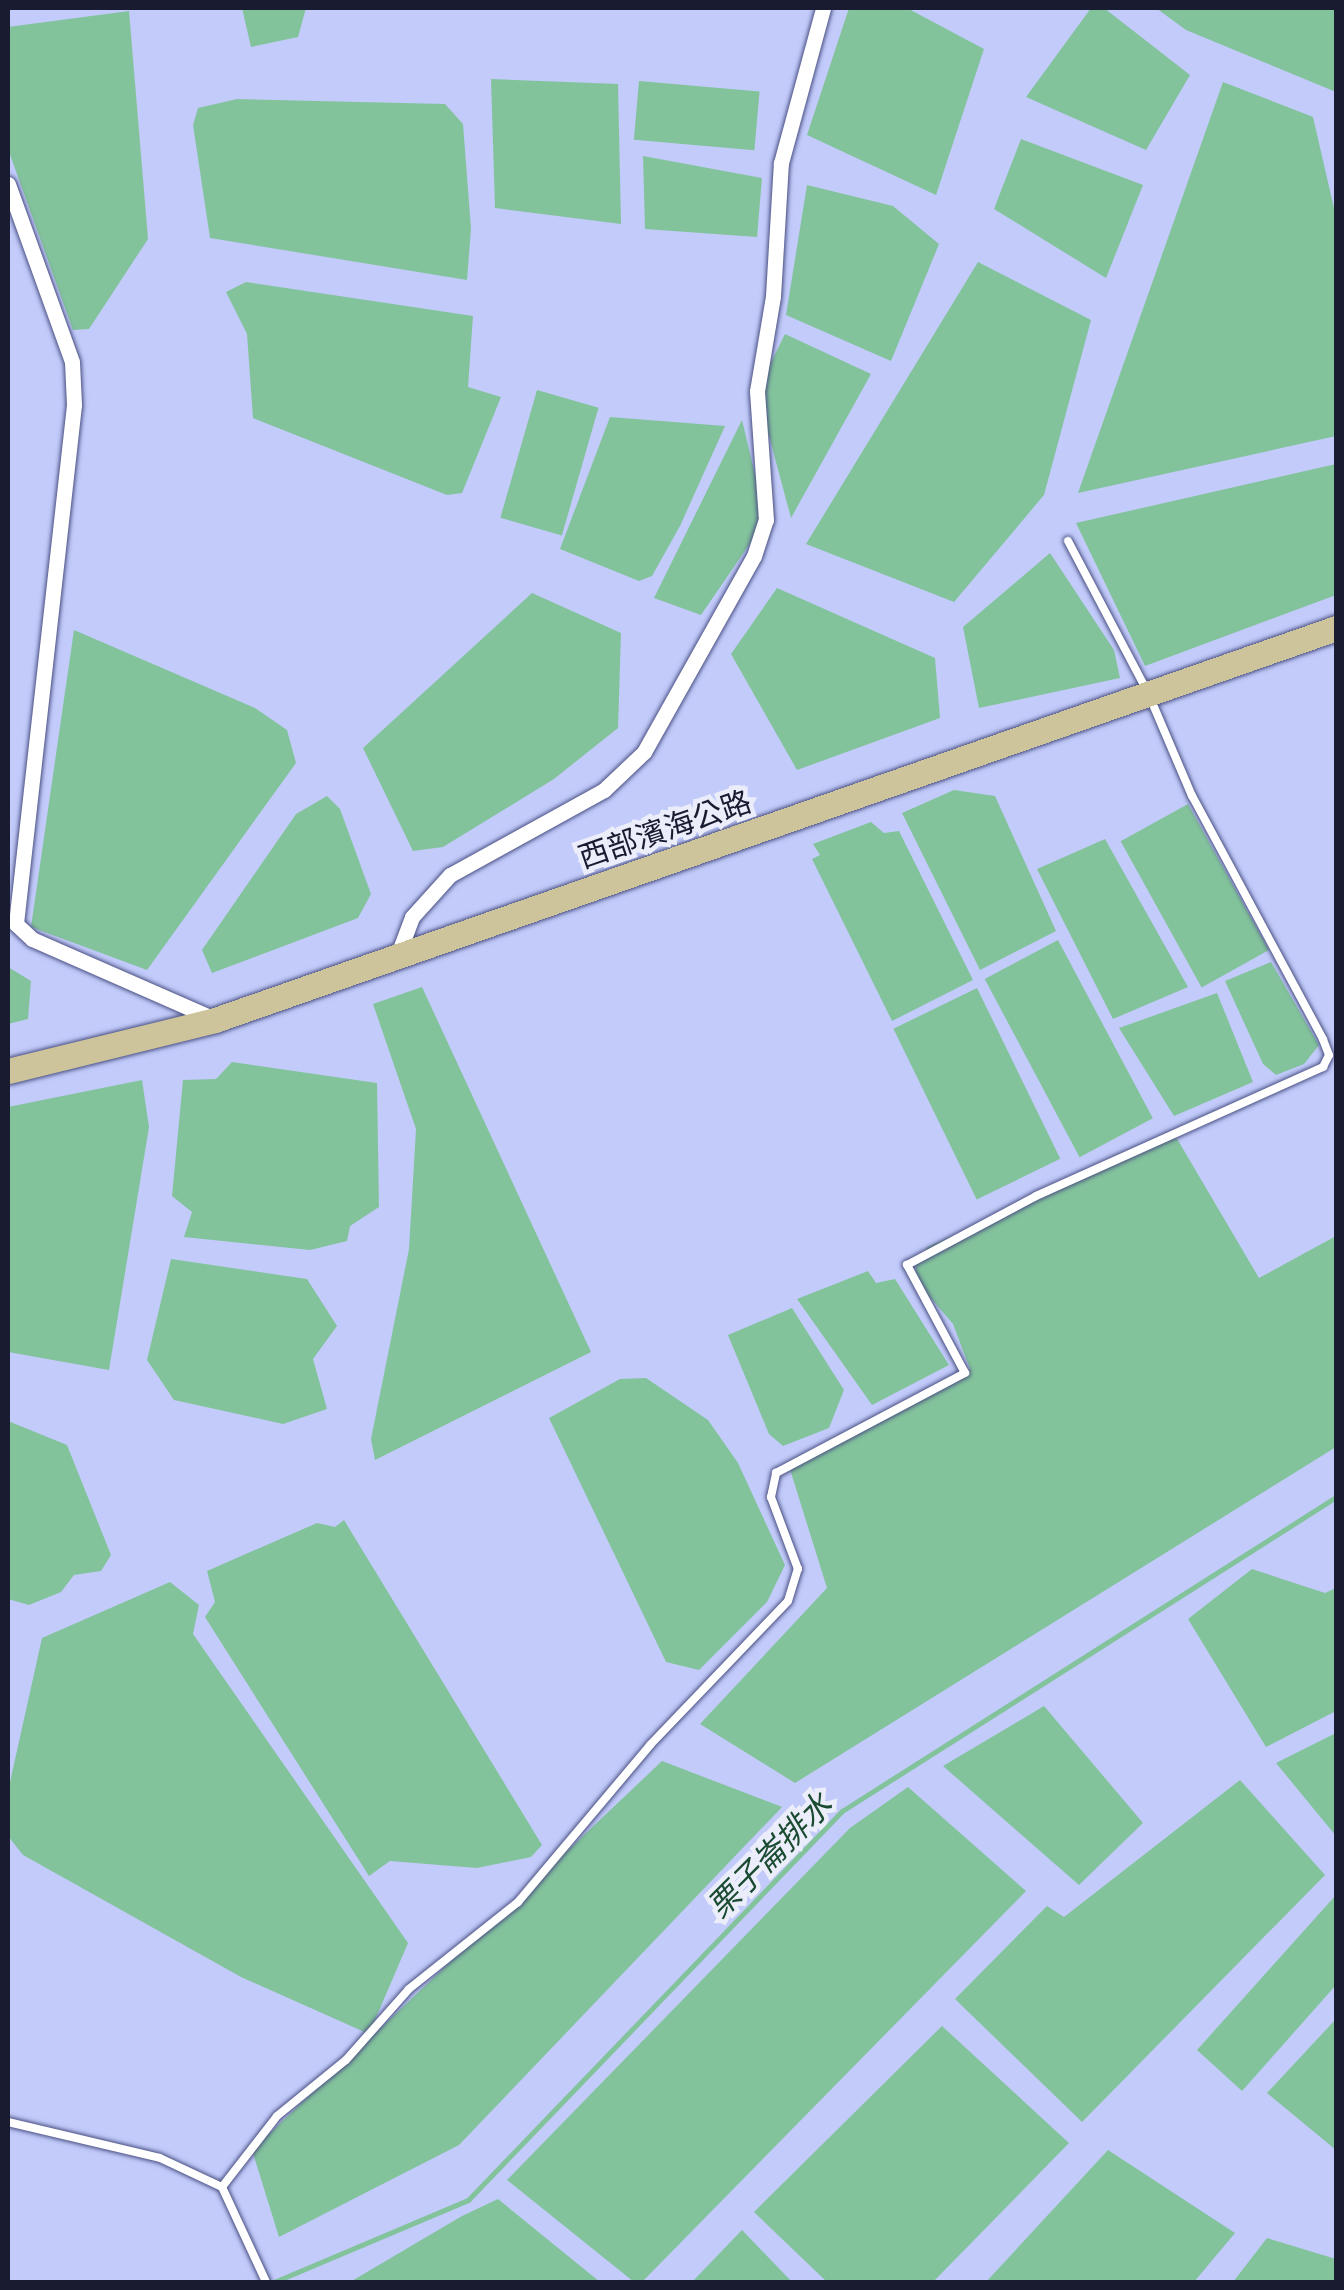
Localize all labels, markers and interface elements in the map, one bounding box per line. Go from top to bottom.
street label: 西部濱海公路 [574,784,756,876]
water label: 栗子崙排水 [700,1786,840,1926]

